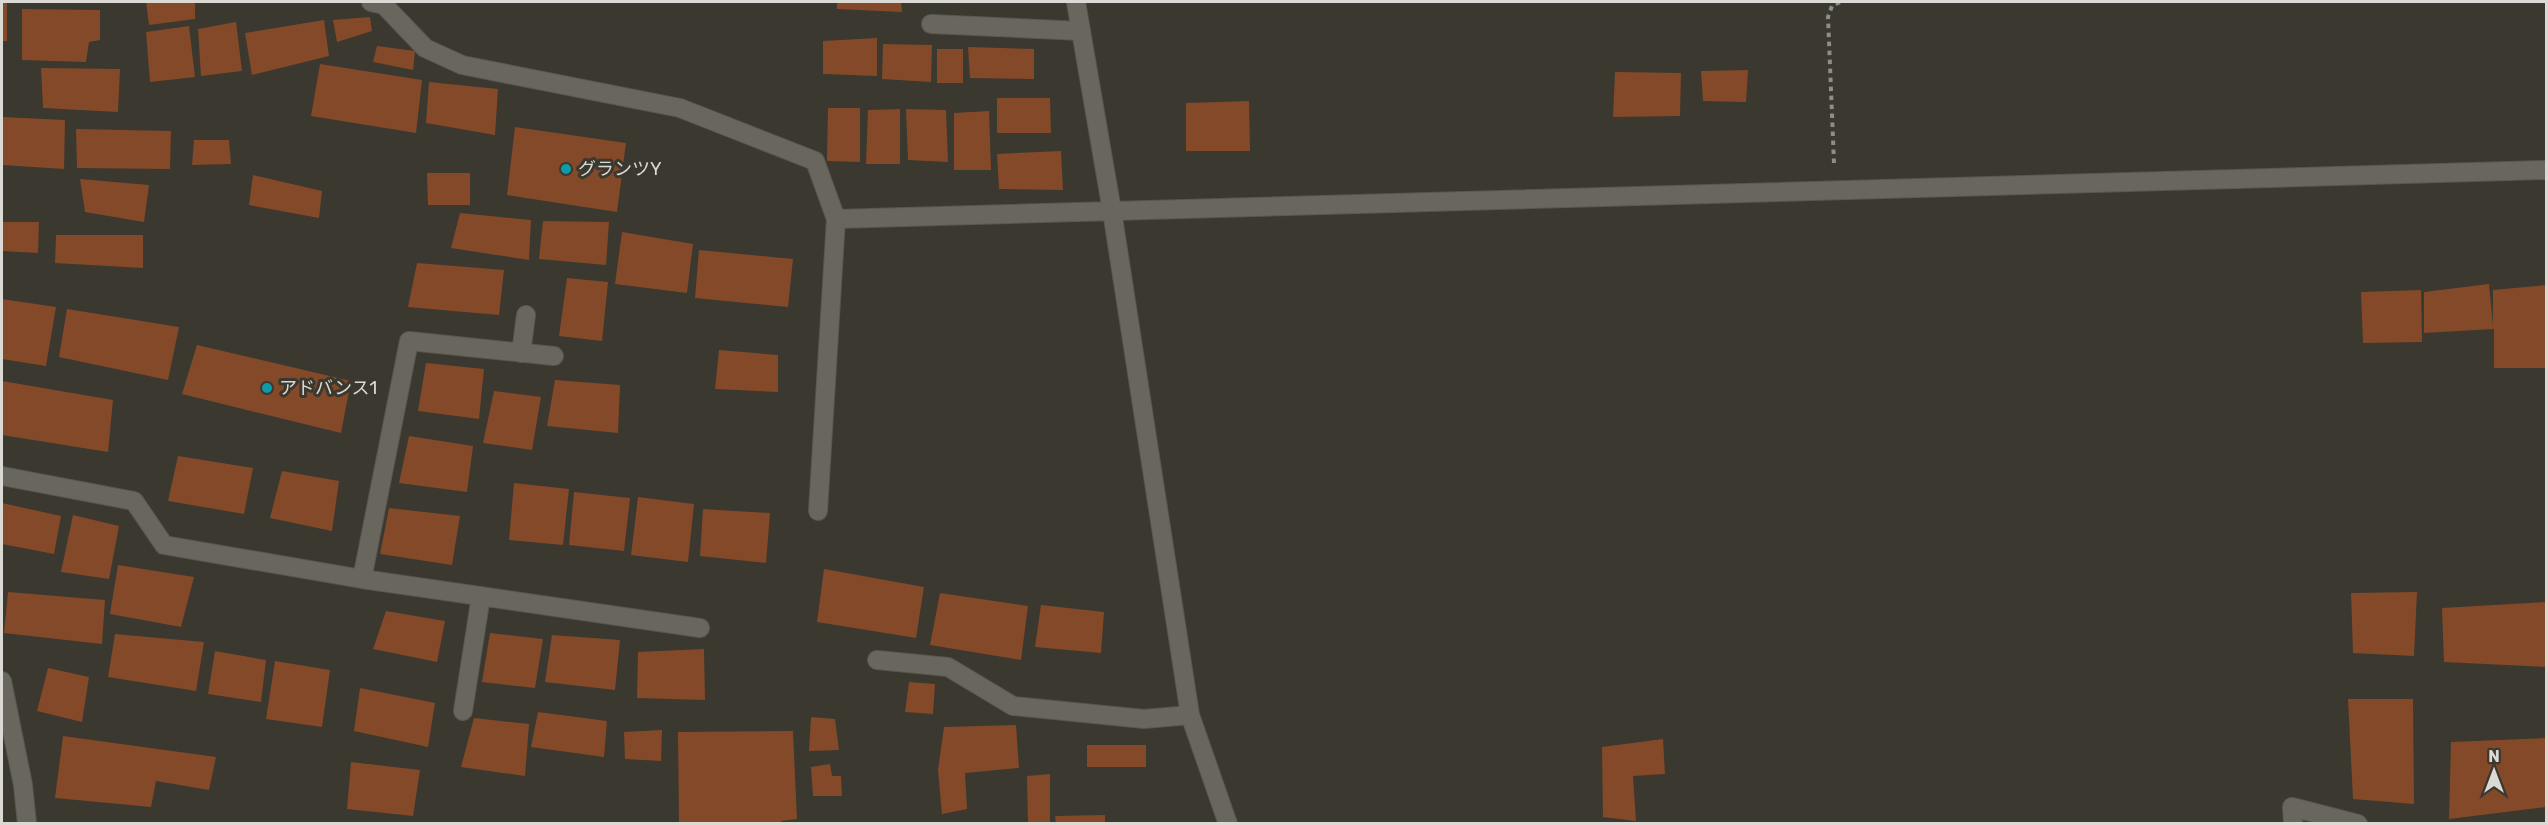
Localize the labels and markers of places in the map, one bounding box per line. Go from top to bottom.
place label: グランツY [578,158,662,180]
marker: グランツY [559,162,573,176]
place label: アドバンス1 [279,377,377,399]
marker: アドバンス1 [260,381,274,395]

